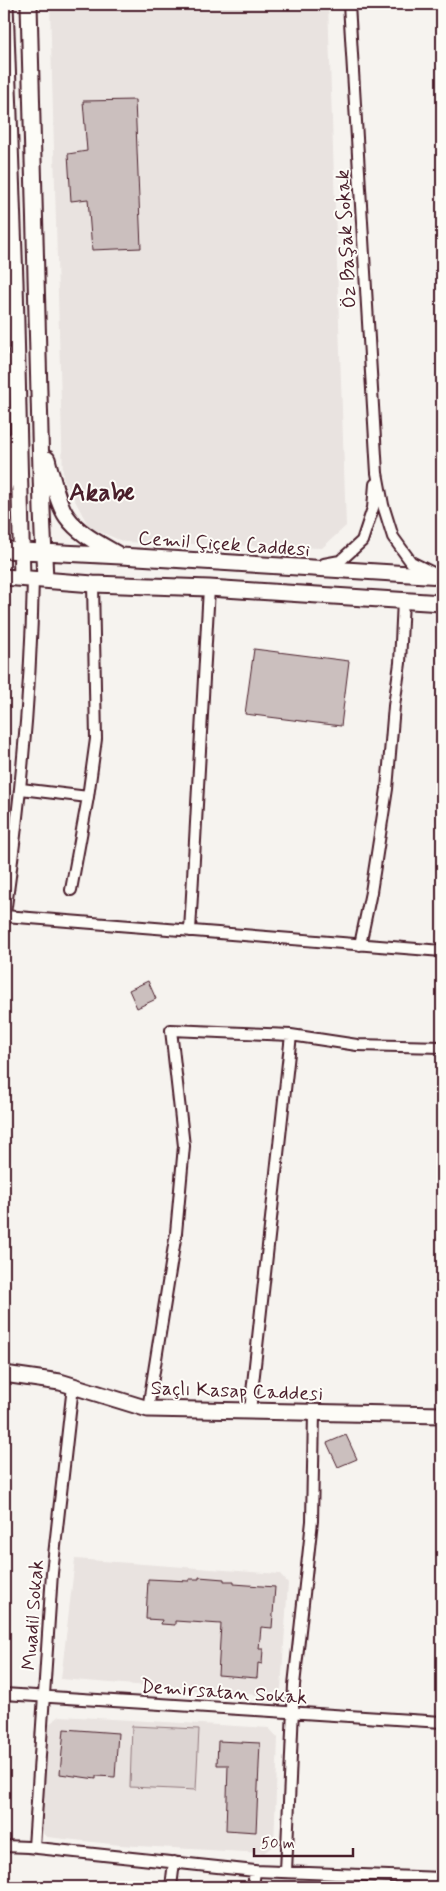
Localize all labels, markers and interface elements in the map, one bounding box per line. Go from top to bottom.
street label: Öz Başak Sokak [329,169,364,309]
district label: Akabe [69,477,135,510]
street label: Cemil Çiçek Caddesi [137,525,311,564]
street label: Saçlı Kasap Caddesi [150,1375,324,1408]
street label: Muadil Sokak [16,1559,51,1671]
street label: Demirsatan Sokak [140,1673,308,1712]
scale bar [254,1826,352,1858]
text: 50 m [261,1834,295,1854]

